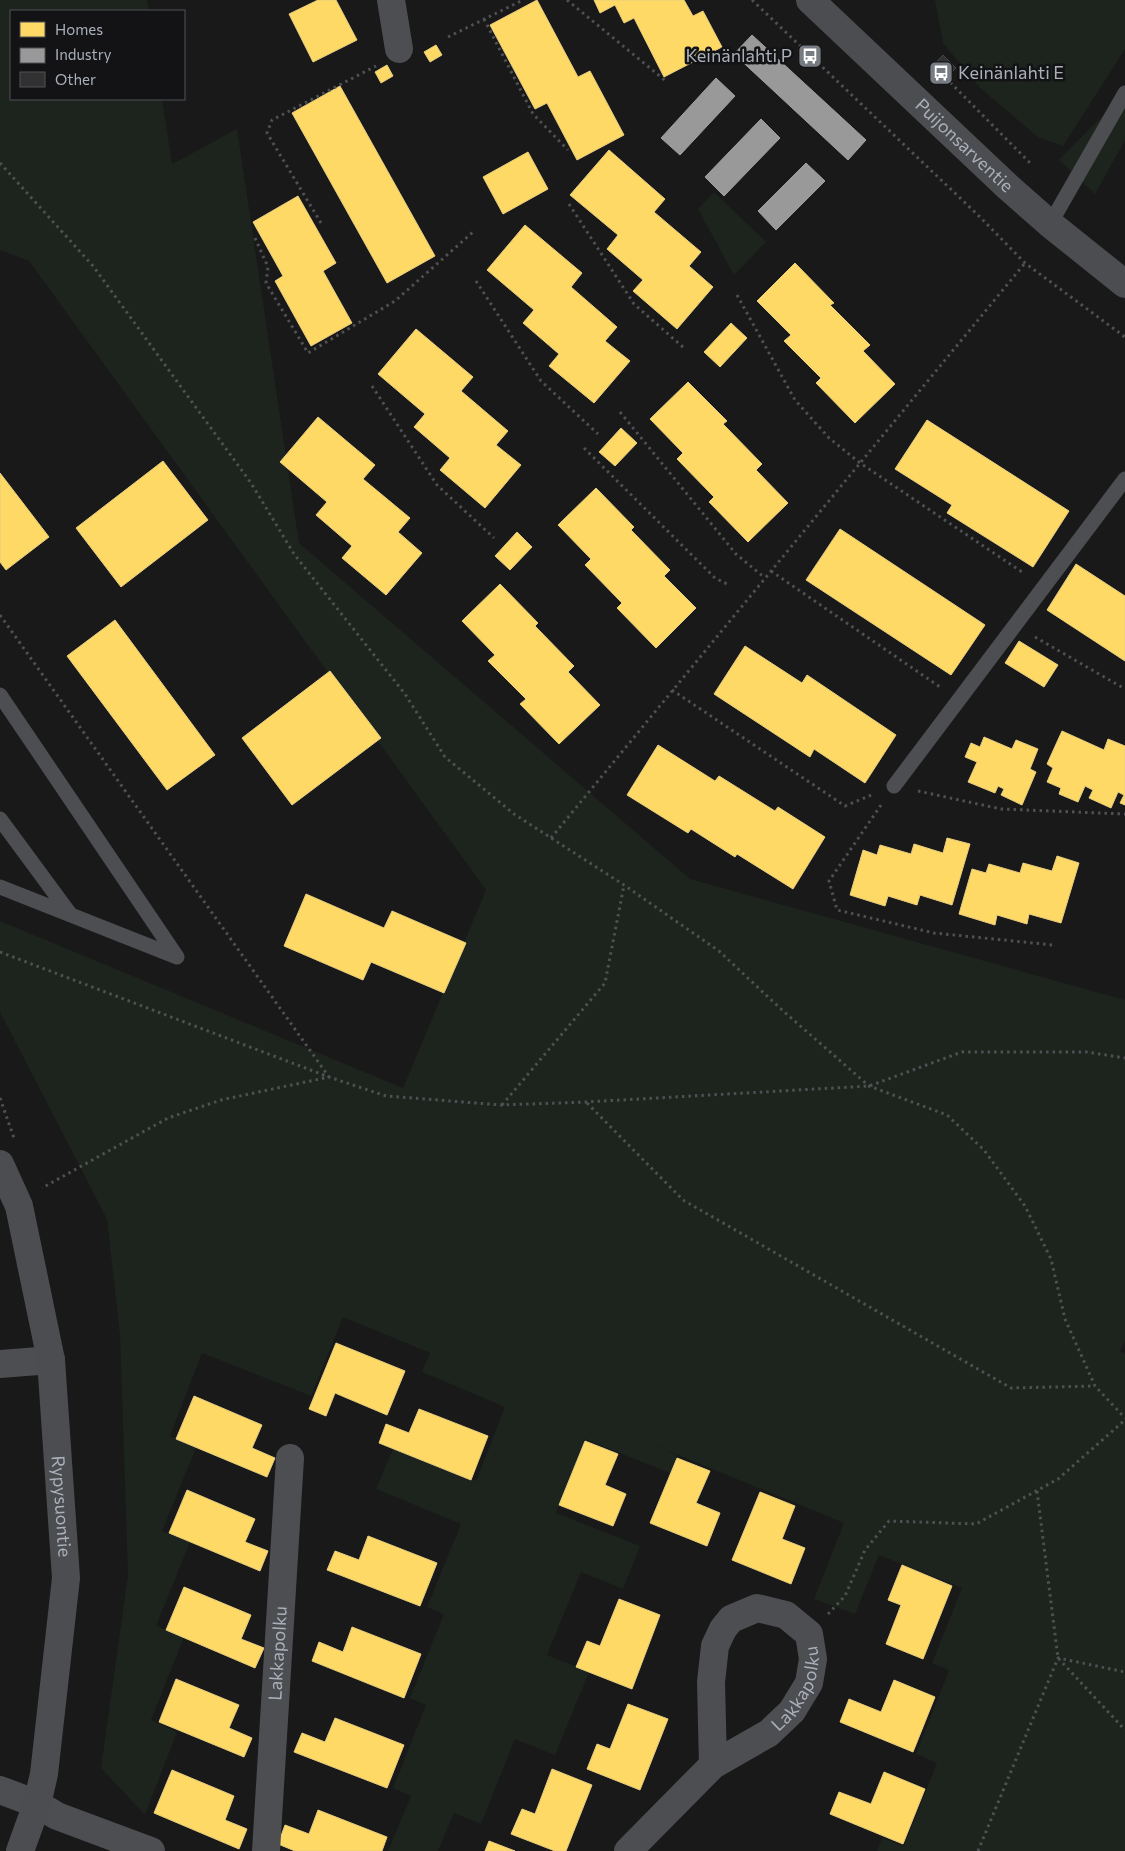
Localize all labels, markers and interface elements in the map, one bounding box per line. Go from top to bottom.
legend [10,10,185,100]
text: Homes [55,20,103,38]
bus stop icon: Keinänlahti P [797,43,823,69]
place label: Keinänlahti P [685,44,792,66]
text: Industry [55,45,112,63]
bus stop icon: Keinänlahti E [928,60,954,86]
place label: Keinänlahti E [958,61,1064,83]
text: Other [55,70,96,88]
street label: Puijonsarventie [911,93,1018,196]
street label: Rypysuontie [48,1455,77,1558]
street label: Lakkapolku [263,1605,291,1701]
street label: Lakkapolku [766,1645,823,1735]

